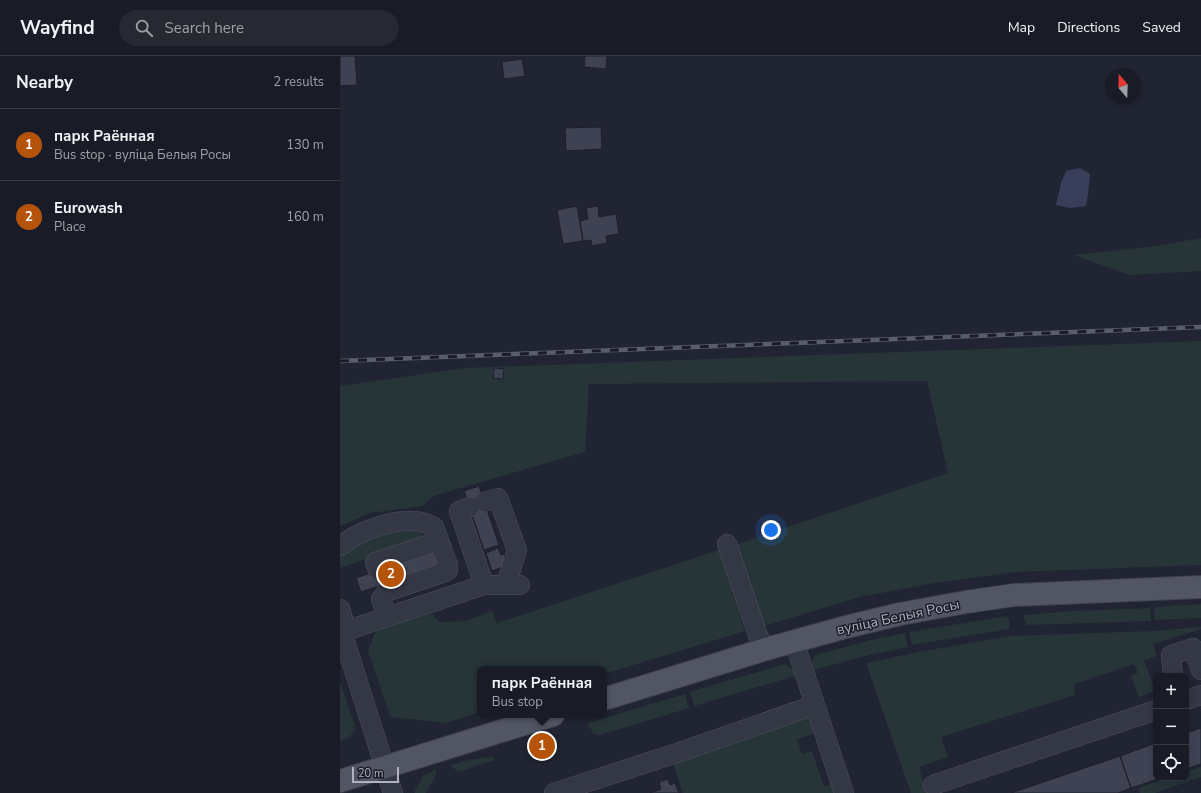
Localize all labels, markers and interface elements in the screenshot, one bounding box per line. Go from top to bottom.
search box [119,10,399,46]
text: Wayfind [20,15,95,41]
icon: search [133,17,155,39]
text: Search here [165,18,244,38]
text: Map [1008,18,1035,37]
text: Directions [1057,18,1120,37]
text: Saved [1142,18,1181,37]
north arrow [1105,68,1141,104]
text: Nearby [16,71,73,94]
text: 2 results [273,73,324,91]
text: парк Раённая [54,126,155,146]
text: 1 [25,136,33,154]
text: 130 m [286,136,324,154]
text: Bus stop · вуліца Белыя Росы [54,146,231,164]
text: Eurowash [54,198,123,218]
text: 2 [25,208,33,226]
text: 160 m [286,208,324,226]
text: Place [54,218,86,236]
your location [761,520,781,540]
pin: 2 [378,559,404,589]
street label: вуліца Белыя Росы [835,595,961,639]
popup [477,666,607,718]
text: парк Раённая [492,673,592,693]
map controls [1153,673,1189,781]
button: + [1153,673,1189,709]
text: Bus stop [492,693,543,711]
button: − [1153,709,1189,745]
pin: 1 [529,731,555,761]
button: locate [1153,745,1189,781]
scale bar [352,765,399,784]
text: 20 m [358,766,383,781]

